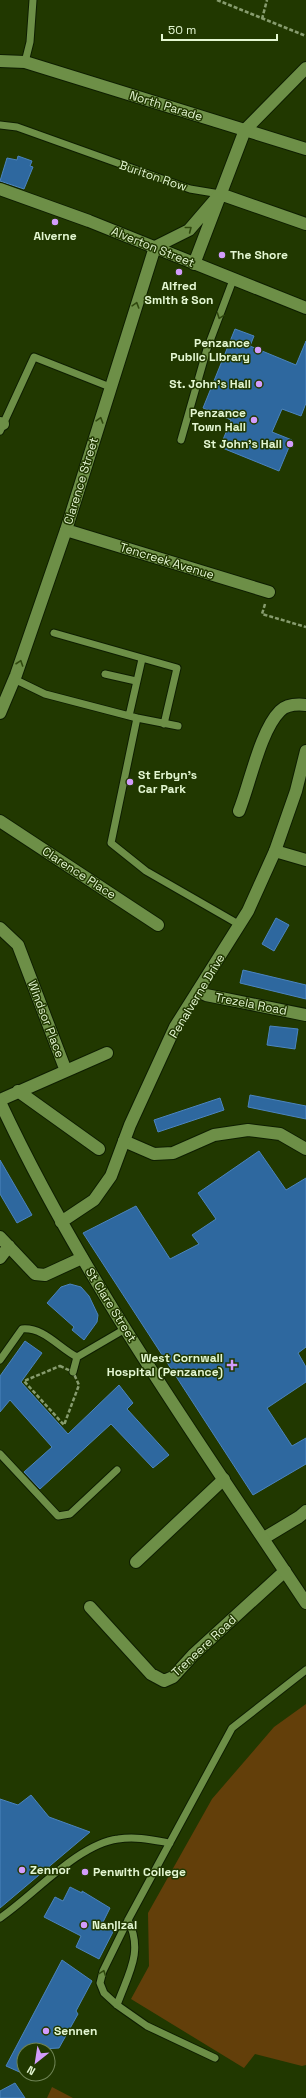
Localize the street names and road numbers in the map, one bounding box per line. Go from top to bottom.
street label: North Parade [127,87,205,125]
street label: Buriton Row [117,157,189,195]
street label: Alverton Street [109,223,197,271]
street label: Clarence Street [60,435,102,527]
street label: Tencreek Avenue [118,539,216,583]
street label: Clarence Place [39,843,119,903]
street label: Penalverne Drive [166,951,228,1041]
street label: Windsor Place [24,978,68,1060]
street label: Trezela Road [214,989,288,1019]
street label: St Clare Street [82,1265,140,1345]
street label: Treneere Road [168,1612,240,1680]

